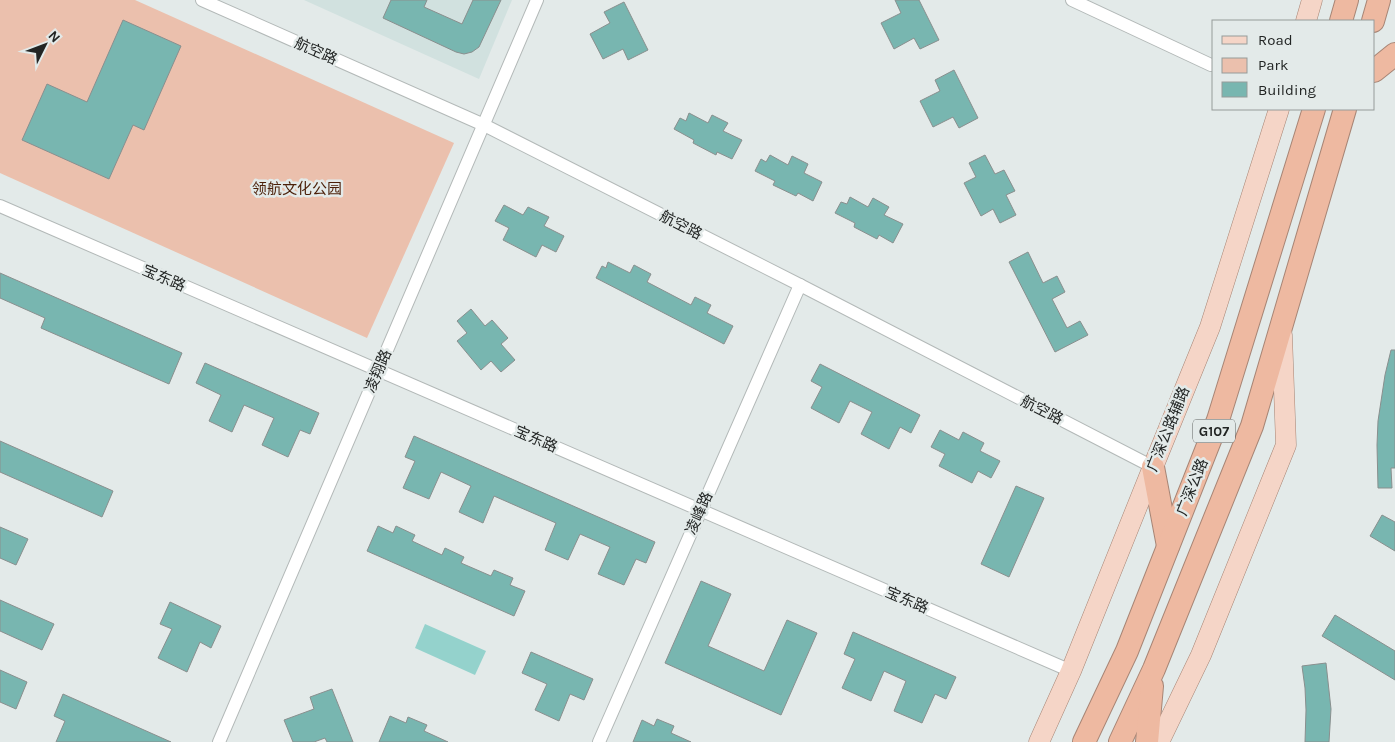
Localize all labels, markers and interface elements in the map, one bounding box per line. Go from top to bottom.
north arrow [20,20,70,70]
legend [1212,20,1375,110]
text: N [45,27,64,46]
text: Road [1258,31,1293,49]
street label: 航空路 [292,34,340,68]
text: Park [1258,56,1288,74]
text: Building [1258,81,1316,99]
park label: 领航文化公园 [252,180,342,198]
street label: 航空路 [657,207,705,243]
street label: 宝东路 [140,261,188,295]
street label: 凌翔路 [361,347,395,395]
street label: 广深公路辅路 [1143,384,1193,474]
street label: 航空路 [1018,392,1066,428]
road number: G107 [1193,420,1235,442]
street label: 宝东路 [512,422,560,456]
street label: 广深公路 [1172,456,1212,518]
street label: 凌峰路 [682,489,716,537]
street label: 宝东路 [883,583,931,617]

